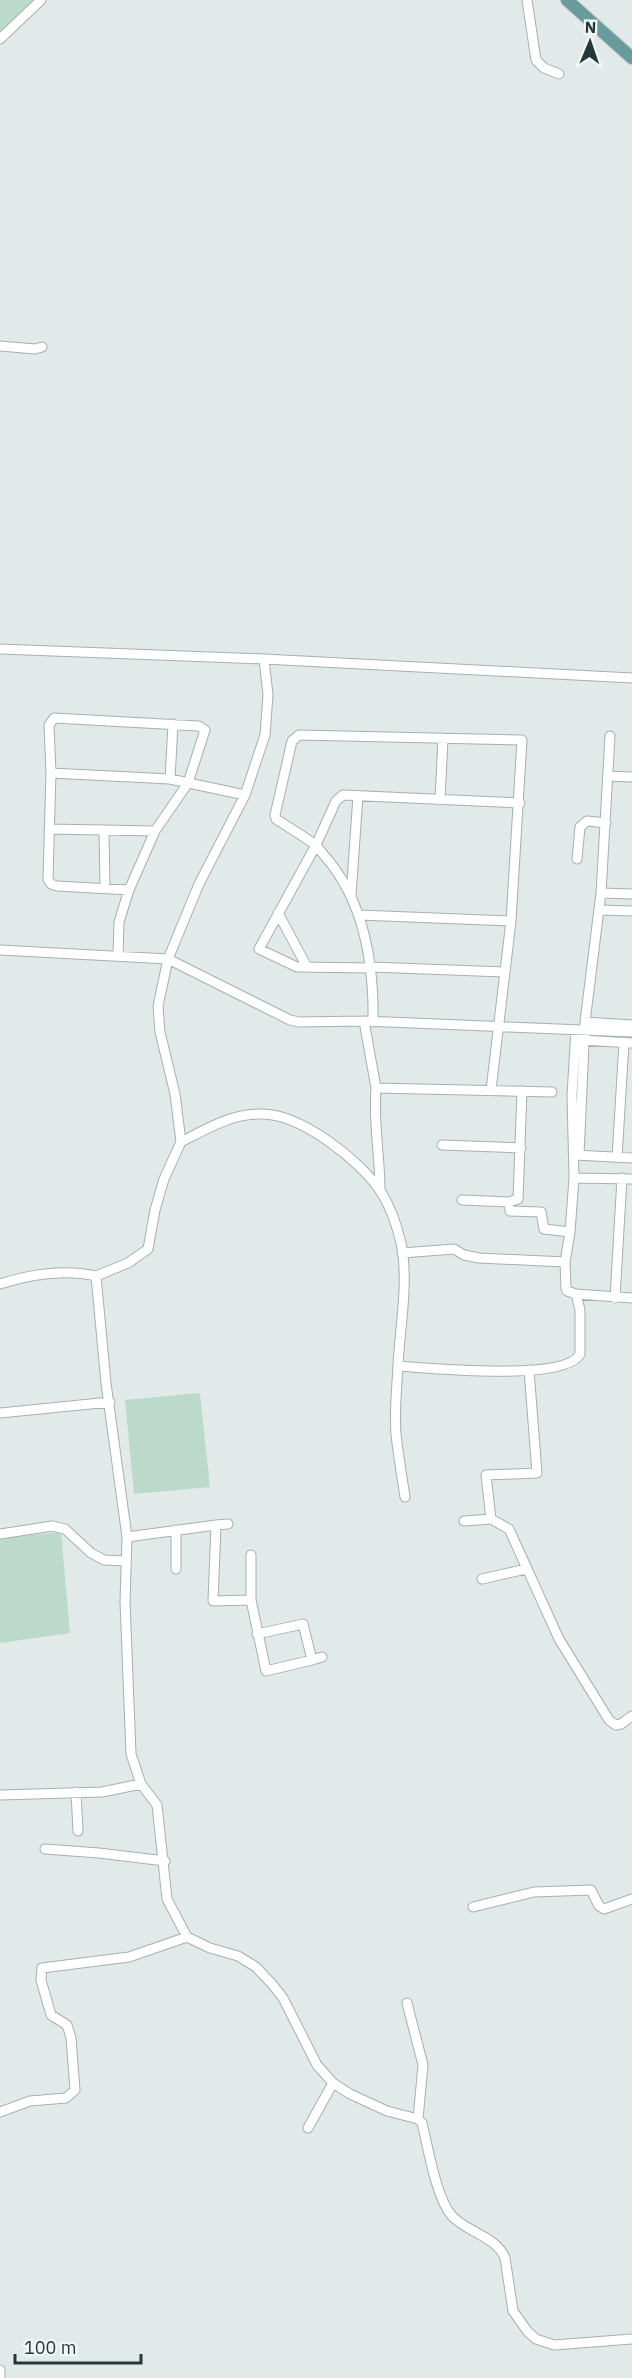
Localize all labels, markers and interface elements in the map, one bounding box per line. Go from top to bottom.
north arrow [560,12,620,72]
text: N [584,17,597,37]
scale bar [15,2327,141,2365]
text: 100 m [24,2336,76,2359]

